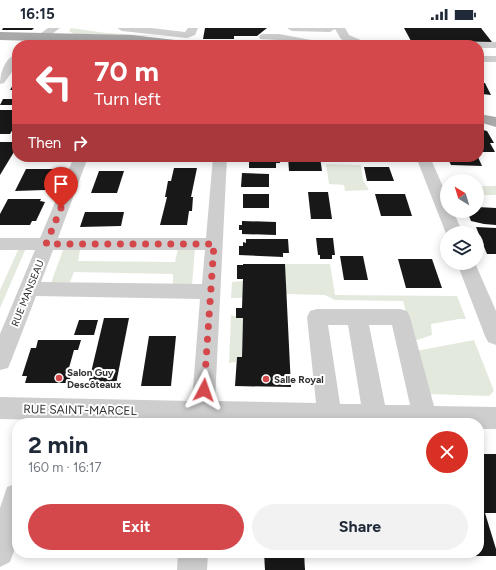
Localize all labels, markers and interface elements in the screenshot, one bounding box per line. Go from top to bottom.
text: 16:15 [20,5,55,23]
text: 70 m [94,54,159,88]
icon: left [28,56,80,108]
text: Turn left [94,88,161,110]
icon: right [69,132,91,154]
text: Then [28,134,61,152]
pin [44,167,78,208]
icon: arrive [50,173,72,195]
north arrow [440,174,484,218]
map controls [440,174,484,270]
button: layers [440,226,484,270]
street label: RUE MANSEAU [8,258,47,328]
place label: Salon Guy Descôteaux [67,366,122,391]
position arrow [183,369,225,411]
marker: Salon Guy Descôteaux [54,373,64,383]
place label: Salle Royal [274,373,324,386]
marker: Salle Royal [261,374,271,384]
street label: RUE SAINT-MARCEL [23,402,138,418]
text: 2 min [28,430,88,459]
button: close [426,431,468,473]
text: 160 m · 16:17 [28,460,101,475]
button: Exit [28,504,244,550]
button: Share [252,504,468,550]

